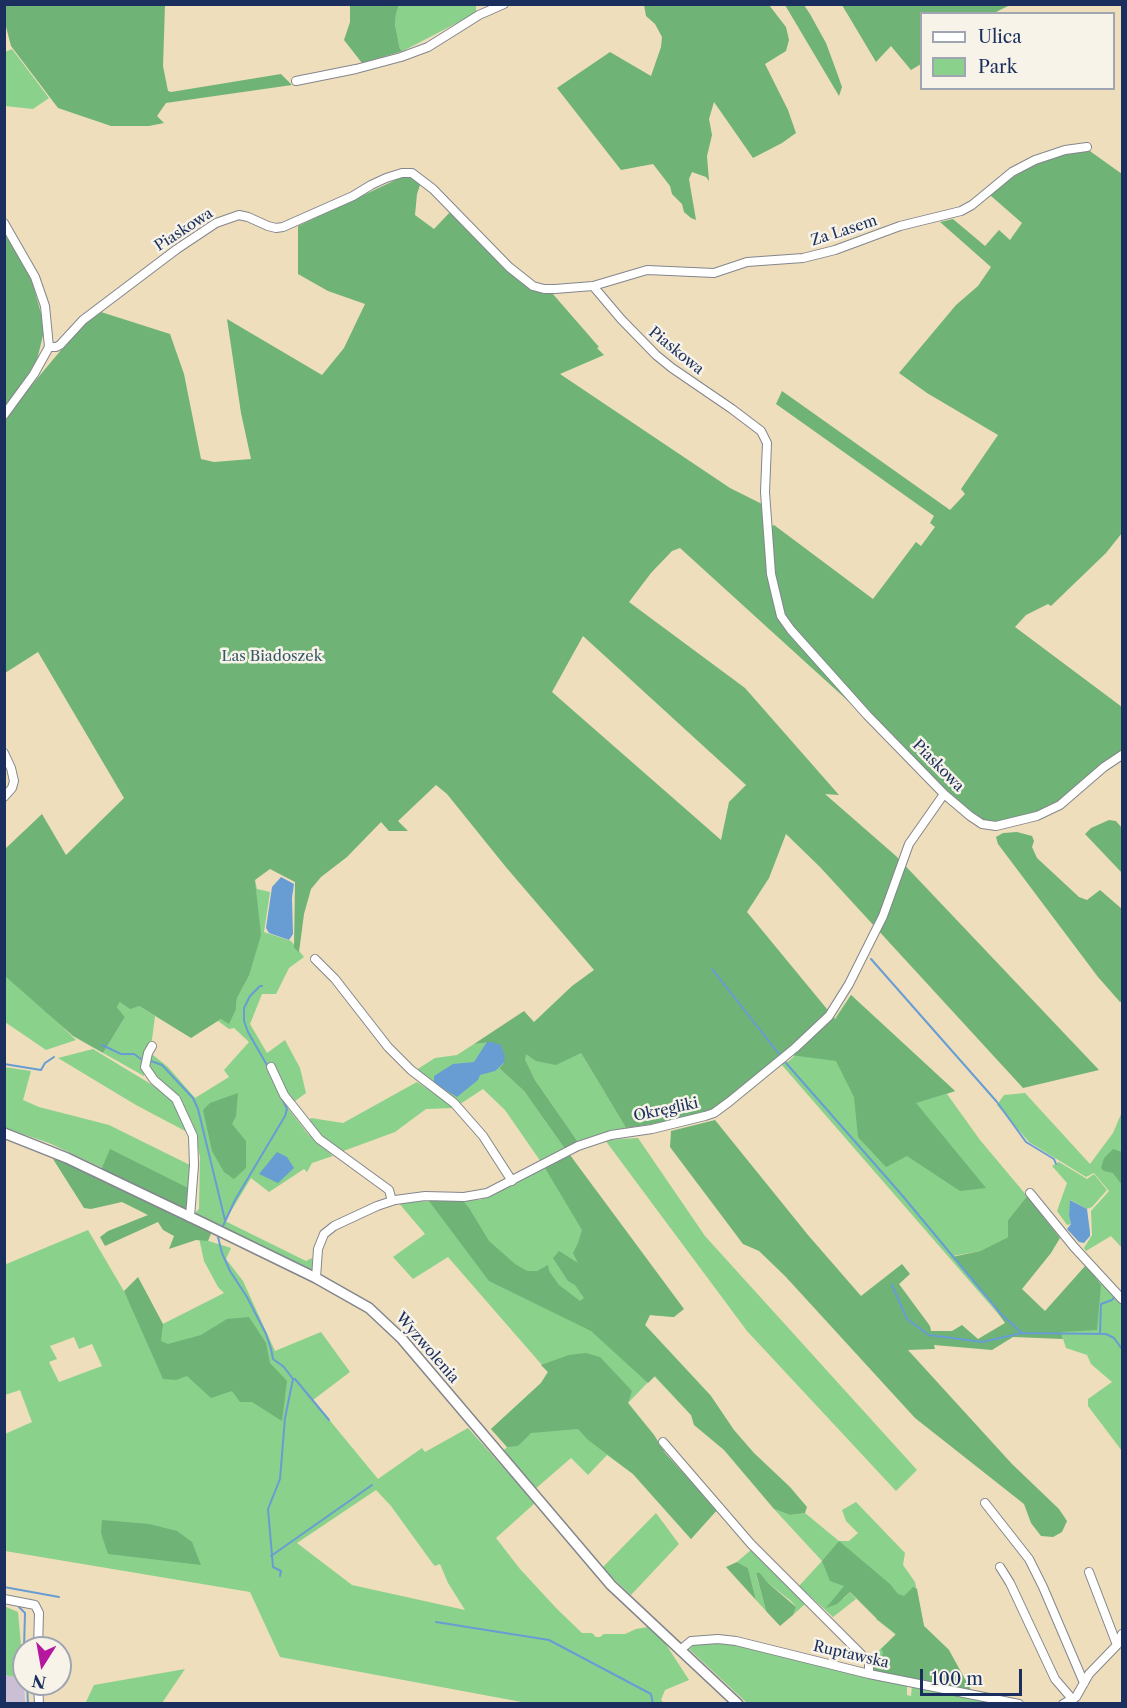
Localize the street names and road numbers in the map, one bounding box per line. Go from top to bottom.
street label: Piaskowa [152,205,216,255]
street label: Za Lasem [809,212,879,250]
street label: Piaskowa [645,323,707,379]
street label: Piaskowa [908,736,968,796]
street label: Okręgliki [632,1094,700,1126]
street label: Wyzwolenia [391,1309,463,1387]
street label: Ruptawska [811,1638,891,1672]

